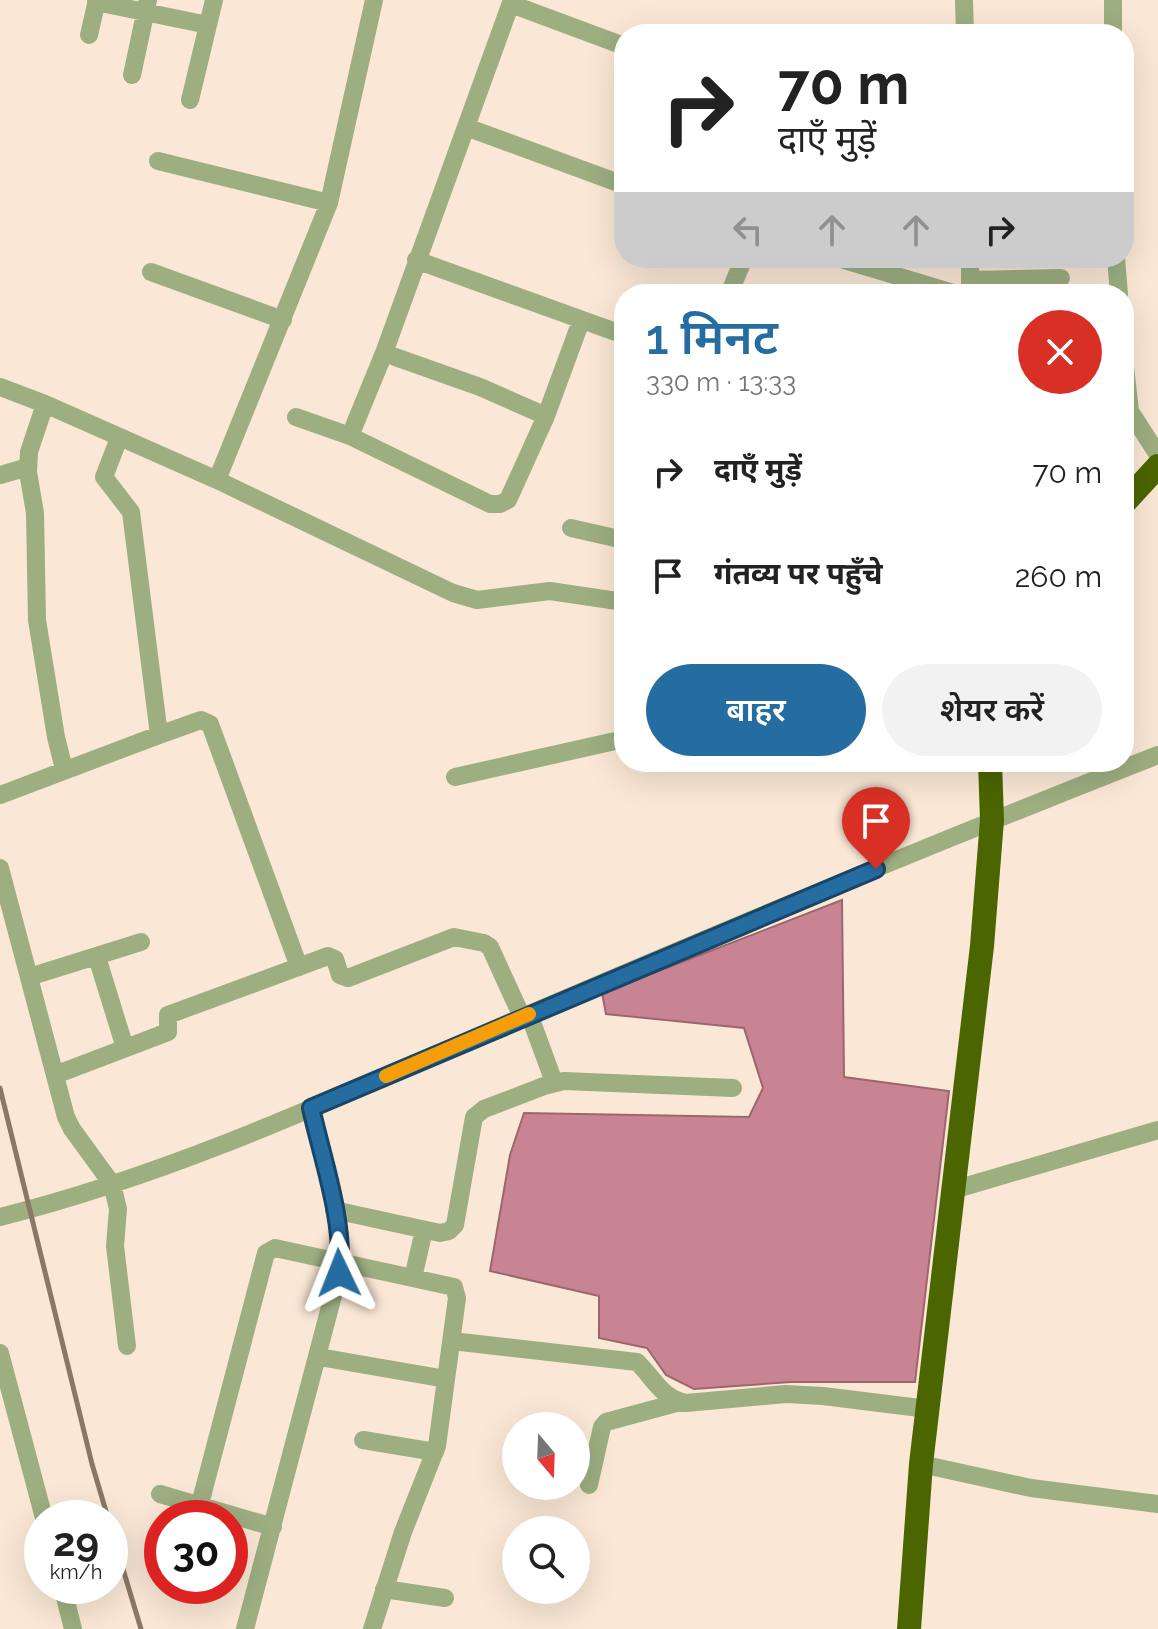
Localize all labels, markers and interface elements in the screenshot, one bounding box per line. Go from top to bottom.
text: 70 m [778,51,909,117]
icon: right [646,56,750,160]
text: दाएँ मुड़ें [778,118,876,160]
icon: left [726,208,770,252]
icon: ahead [810,208,854,252]
icon: ahead [894,208,938,252]
icon: right [978,208,1022,252]
text: 1 मिनट [646,309,778,365]
button: close [1018,310,1102,394]
text: 330 m · 13:33 [646,367,796,397]
icon: right [646,450,690,494]
text: दाएँ मुड़ें [714,452,802,487]
text: 70 m [1032,455,1102,490]
icon: arrive [646,554,690,598]
text: गंतव्य पर पहुँचे [714,556,883,591]
text: 260 m [1015,559,1102,594]
button: बाहर [646,664,866,756]
button: शेयर करें [882,664,1102,756]
pin [842,787,910,869]
icon: arrive [854,799,898,843]
position arrow [297,1231,381,1315]
north arrow [502,1412,590,1500]
map controls [502,1412,590,1604]
speed limit sign: 30 [144,1500,248,1604]
button: search [502,1516,590,1604]
text: 29 [53,1518,99,1565]
text: km/h [50,1560,102,1584]

